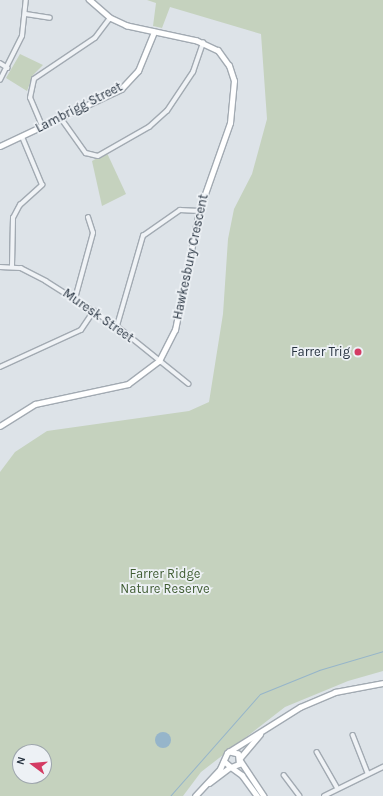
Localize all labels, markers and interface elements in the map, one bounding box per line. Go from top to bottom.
street label: Lambrigg Street [33,79,125,137]
street label: Hawkesbury Crescent [170,193,212,321]
street label: Muresk Street [59,286,137,346]
place label: Farrer Trig [291,344,350,360]
marker: Farrer Trig [353,347,363,357]
park label: Farrer Ridge Nature Reserve [120,567,210,598]
north arrow [12,744,52,784]
text: N [14,755,28,766]

